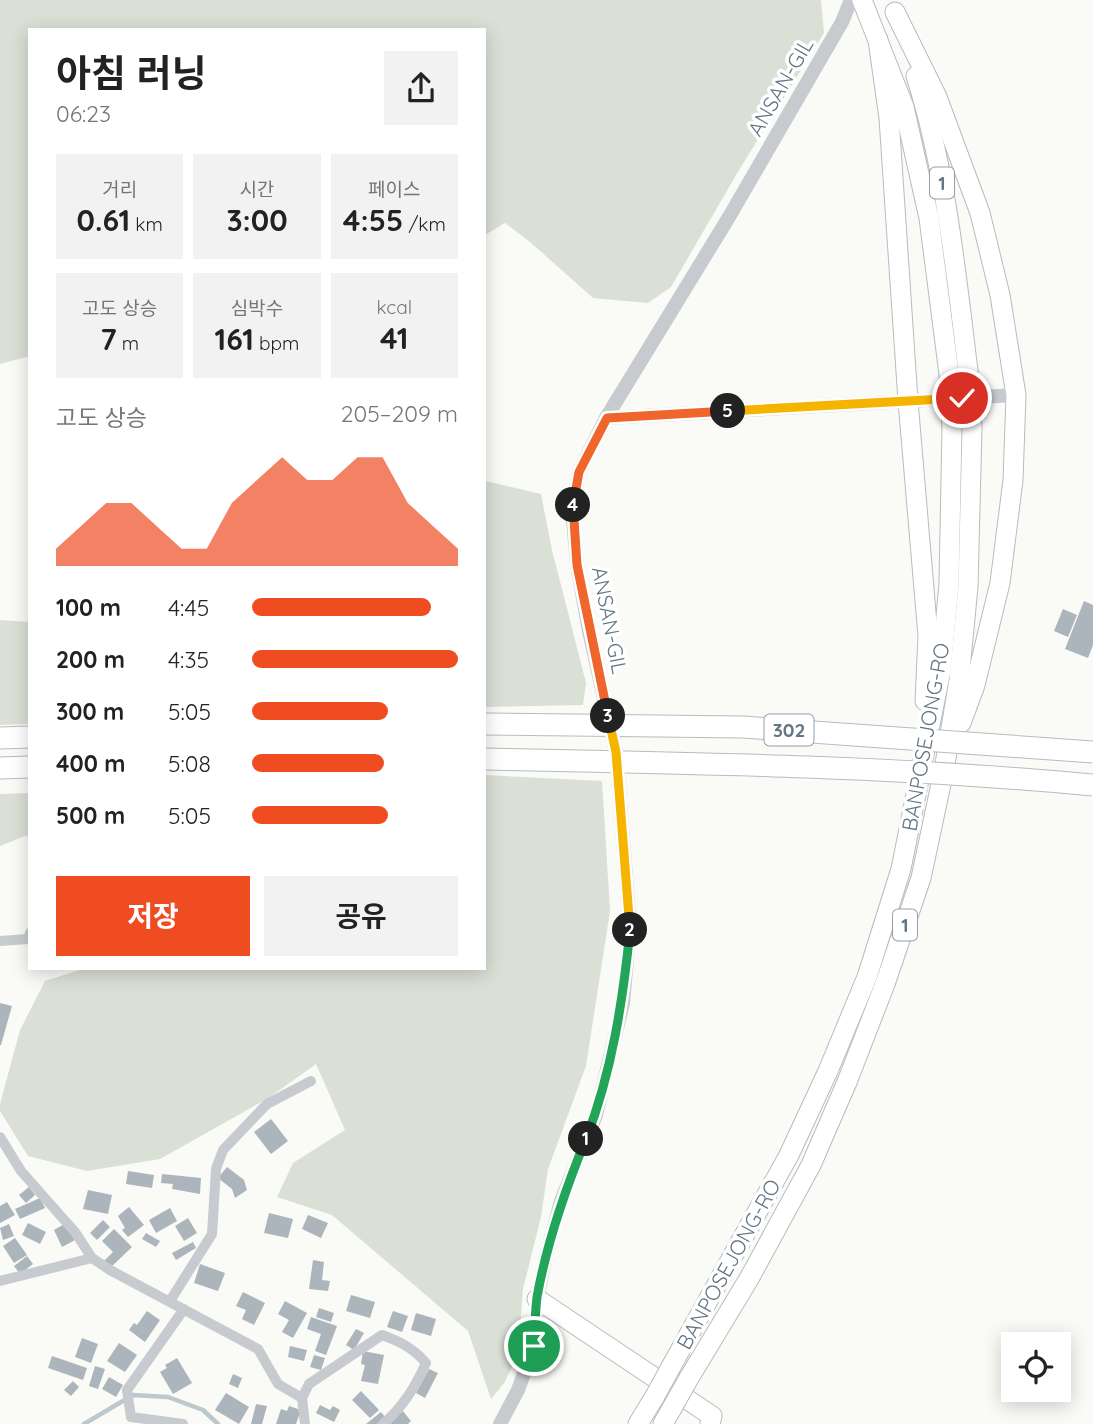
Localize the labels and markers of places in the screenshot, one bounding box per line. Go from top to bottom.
pin [932,368,992,428]
pin: 5 [710,394,746,428]
pin: 4 [556,488,590,522]
pin: 3 [590,698,626,734]
pin: 2 [612,912,648,948]
pin: 1 [568,1122,604,1156]
pin [504,1316,564,1376]

